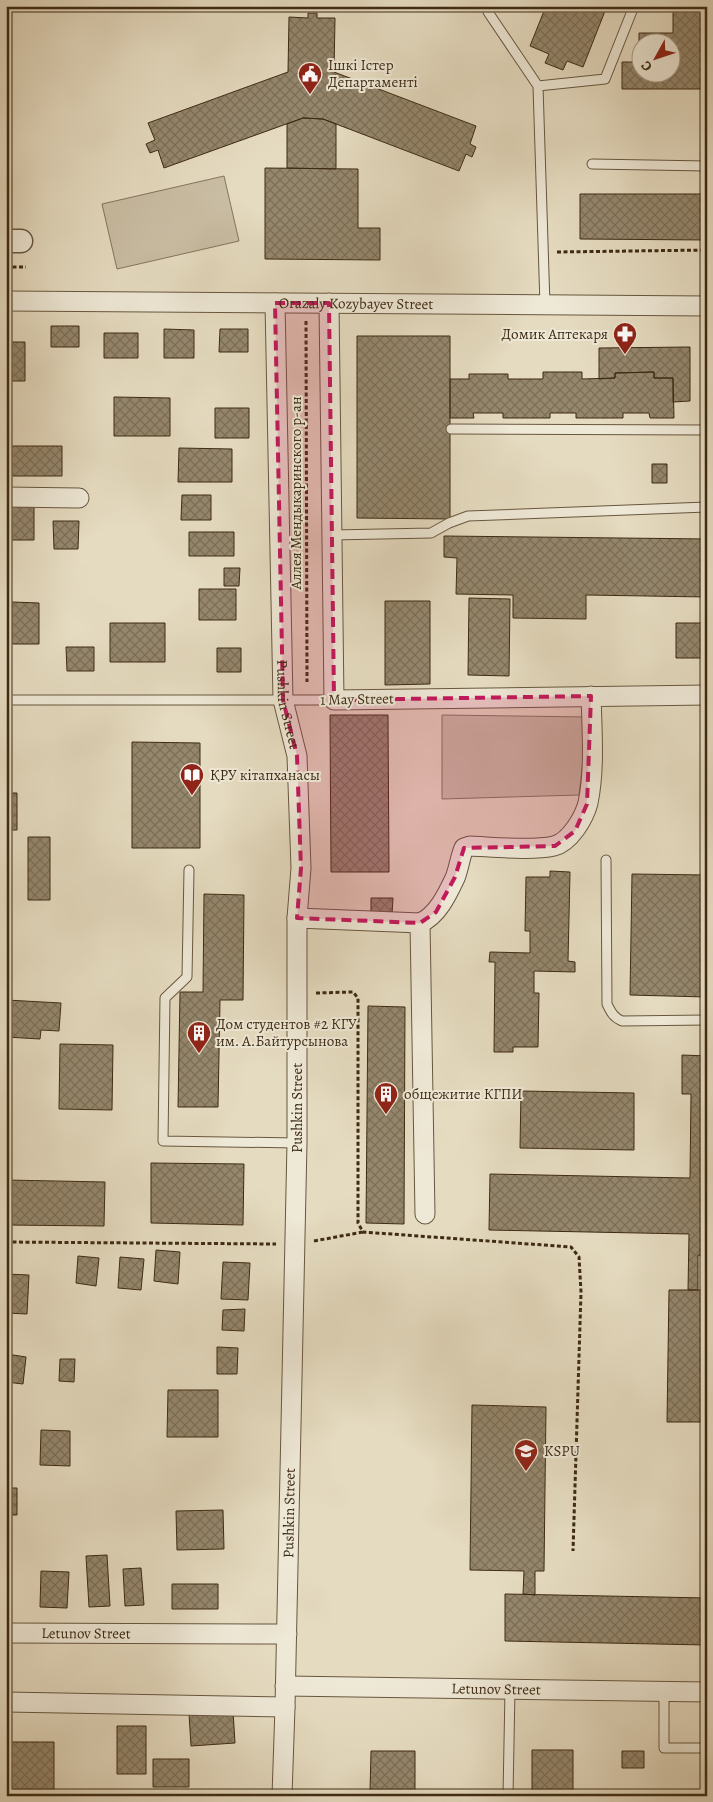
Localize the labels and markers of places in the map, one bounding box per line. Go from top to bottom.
place label: Ішкі Істер Департаменті [328,55,418,92]
public building icon: Ішкі Істер Департаменті [297,61,323,95]
pharmacy icon: Домик Аптекаря [612,321,638,355]
place label: Домик Аптекаря [502,324,608,344]
library icon: ҚРУ кітапханасы [179,762,205,796]
place label: ҚРУ кітапханасы [210,765,320,785]
place label: Дом студентов #2 КГУ им. А.Байтурсынова [216,1014,357,1051]
building icon: Дом студентов #2 КГУ им. А.Байтурсынова [186,1020,212,1054]
building icon: общежитие КГПИ [373,1081,399,1115]
place label: общежитие КГПИ [404,1084,523,1104]
school or university icon: KSPU [513,1438,539,1472]
place label: KSPU [544,1441,580,1461]

